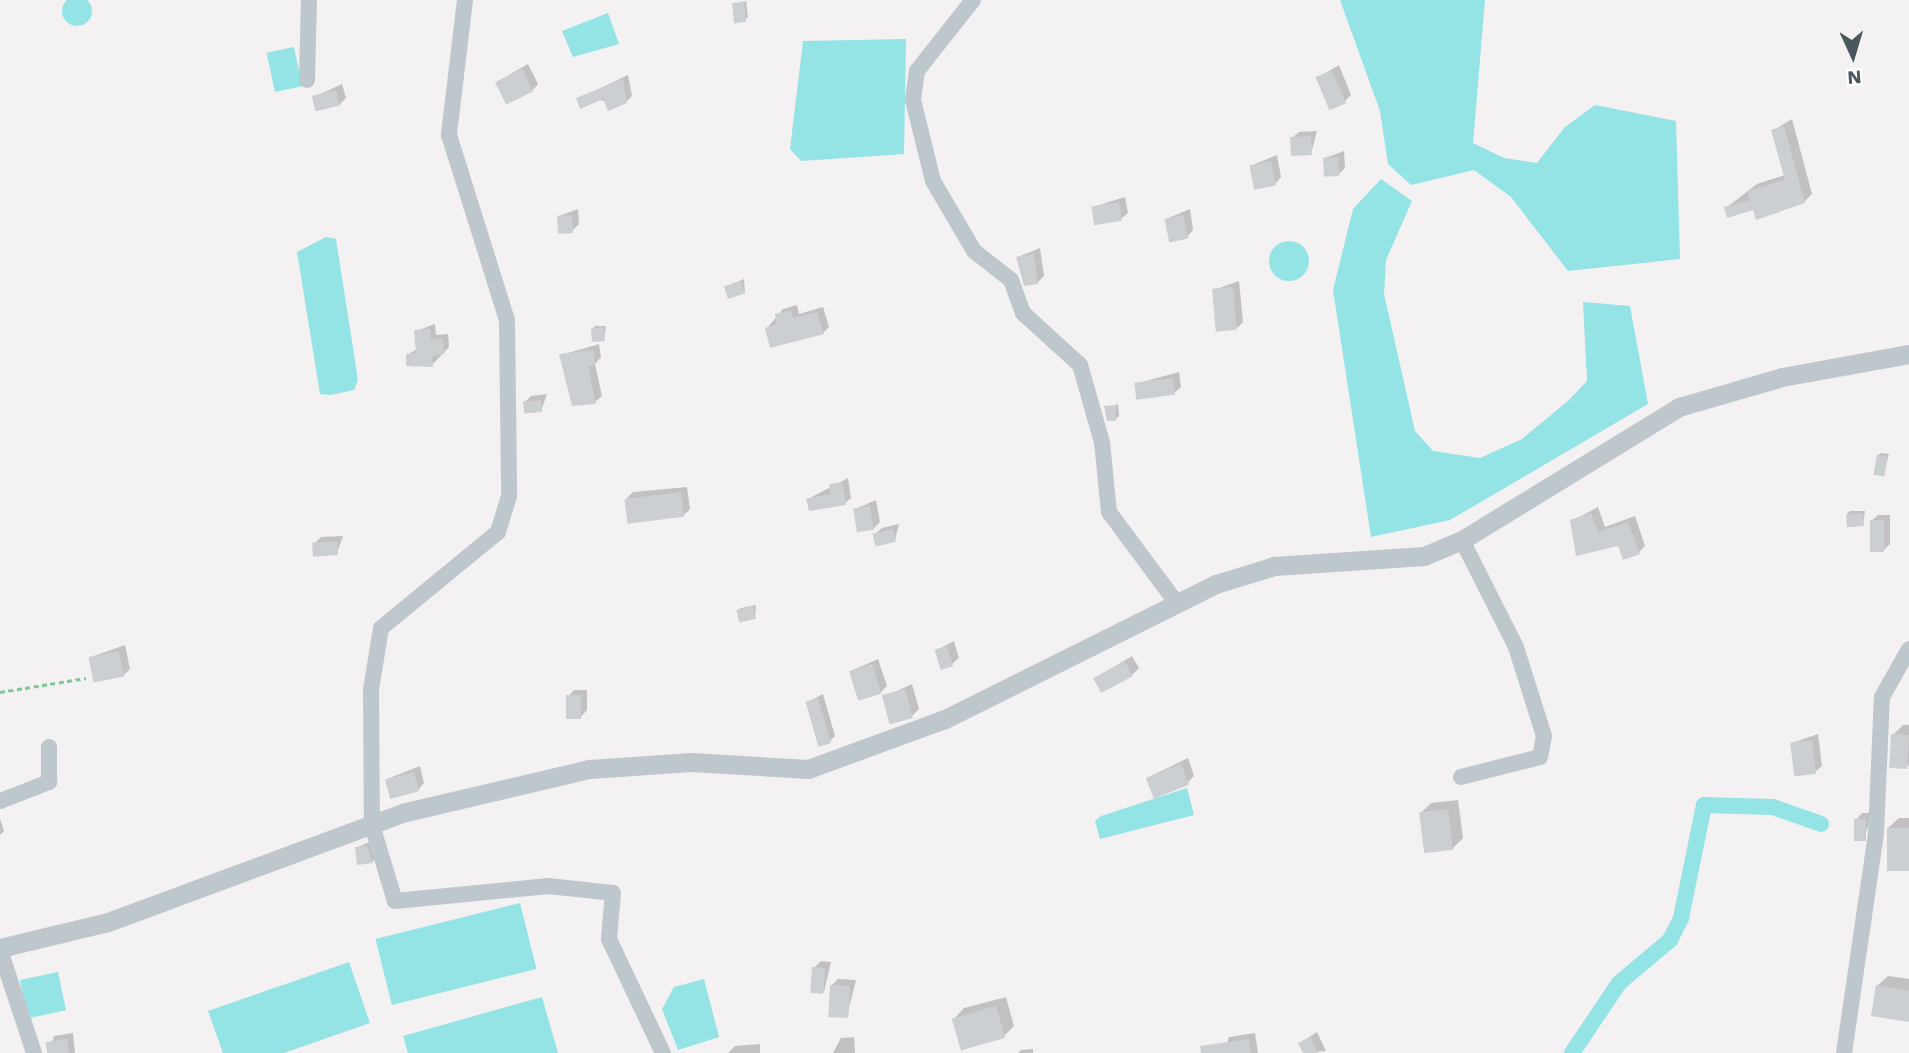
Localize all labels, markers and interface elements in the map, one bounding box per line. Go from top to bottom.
north arrow [1818,21,1888,91]
text: N [1847,65,1862,89]

